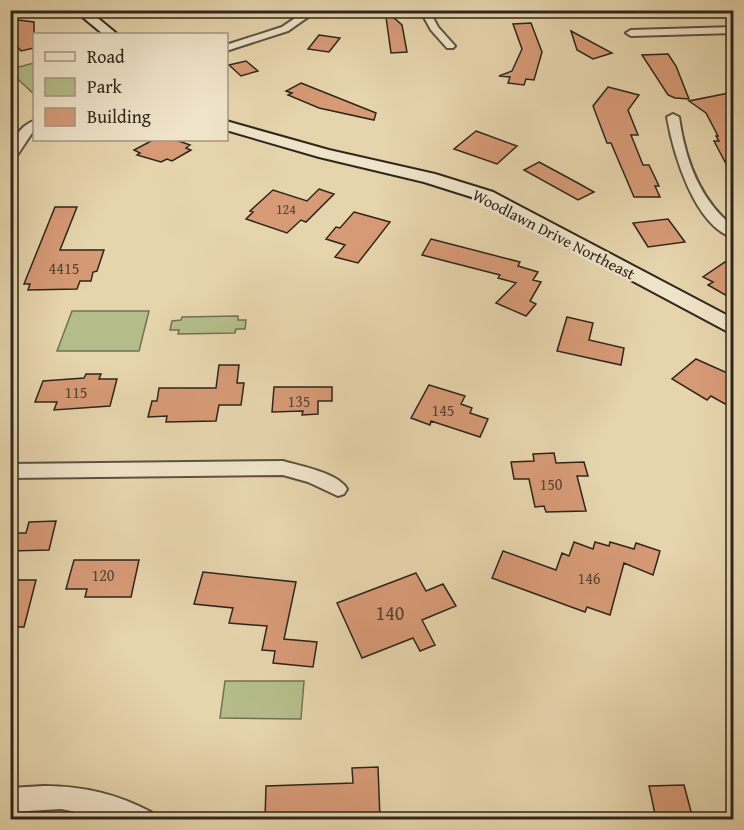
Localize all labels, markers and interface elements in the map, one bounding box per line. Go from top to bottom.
legend [33,33,228,141]
text: Road [87,43,125,70]
text: Park [87,73,123,100]
text: Building [87,103,151,130]
street label: Woodlawn Drive Northeast [468,182,640,286]
house number: 124 [276,199,296,219]
house number: 4415 [49,256,79,280]
house number: 115 [64,380,88,404]
house number: 135 [287,389,311,413]
house number: 145 [431,398,455,422]
house number: 150 [539,472,563,496]
house number: 120 [91,563,115,587]
house number: 146 [577,566,601,590]
house number: 140 [376,598,404,627]

